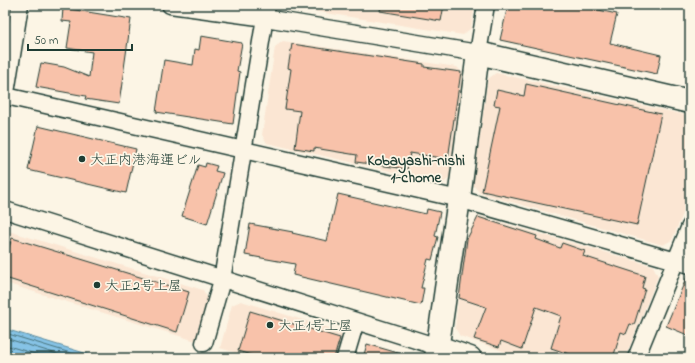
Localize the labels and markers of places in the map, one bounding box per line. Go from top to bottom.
place label: 大正内港海運ビル [90,150,202,171]
marker: 大正内港海運ビル [77,154,87,164]
place label: 大正2号上屋 [105,276,182,297]
marker: 大正2号上屋 [92,280,102,290]
place label: 大正1号上屋 [278,316,352,337]
marker: 大正1号上屋 [265,320,275,330]

